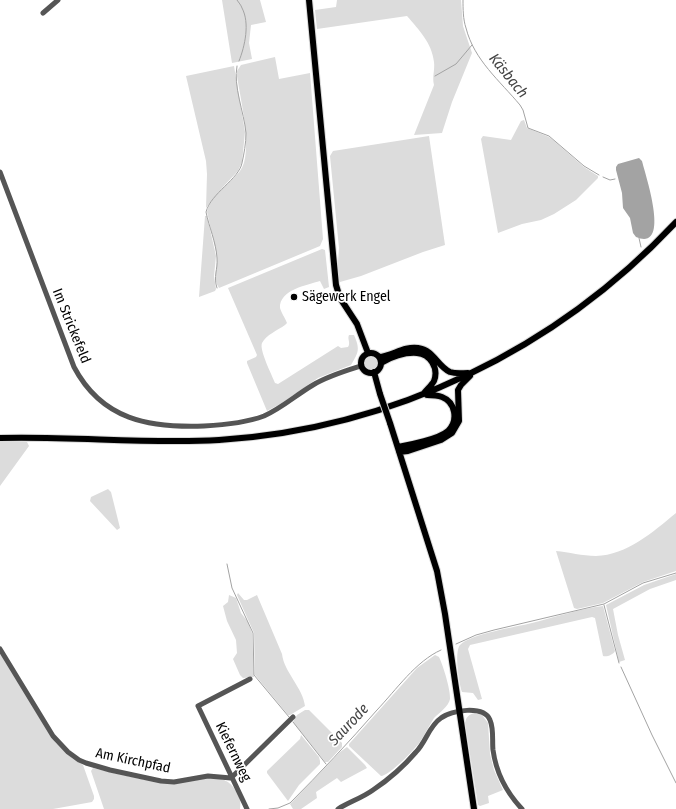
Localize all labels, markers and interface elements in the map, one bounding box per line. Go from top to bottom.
water label: Käsbach [485,50,531,102]
street label: Im Strickefeld [48,286,94,366]
place label: Sägewerk Engel [302,289,390,305]
marker: Sägewerk Engel [289,292,299,302]
water label: Saurode [325,700,373,750]
street label: Kiefernweg [211,720,255,784]
street label: Am Kirchpfad [94,745,172,777]

